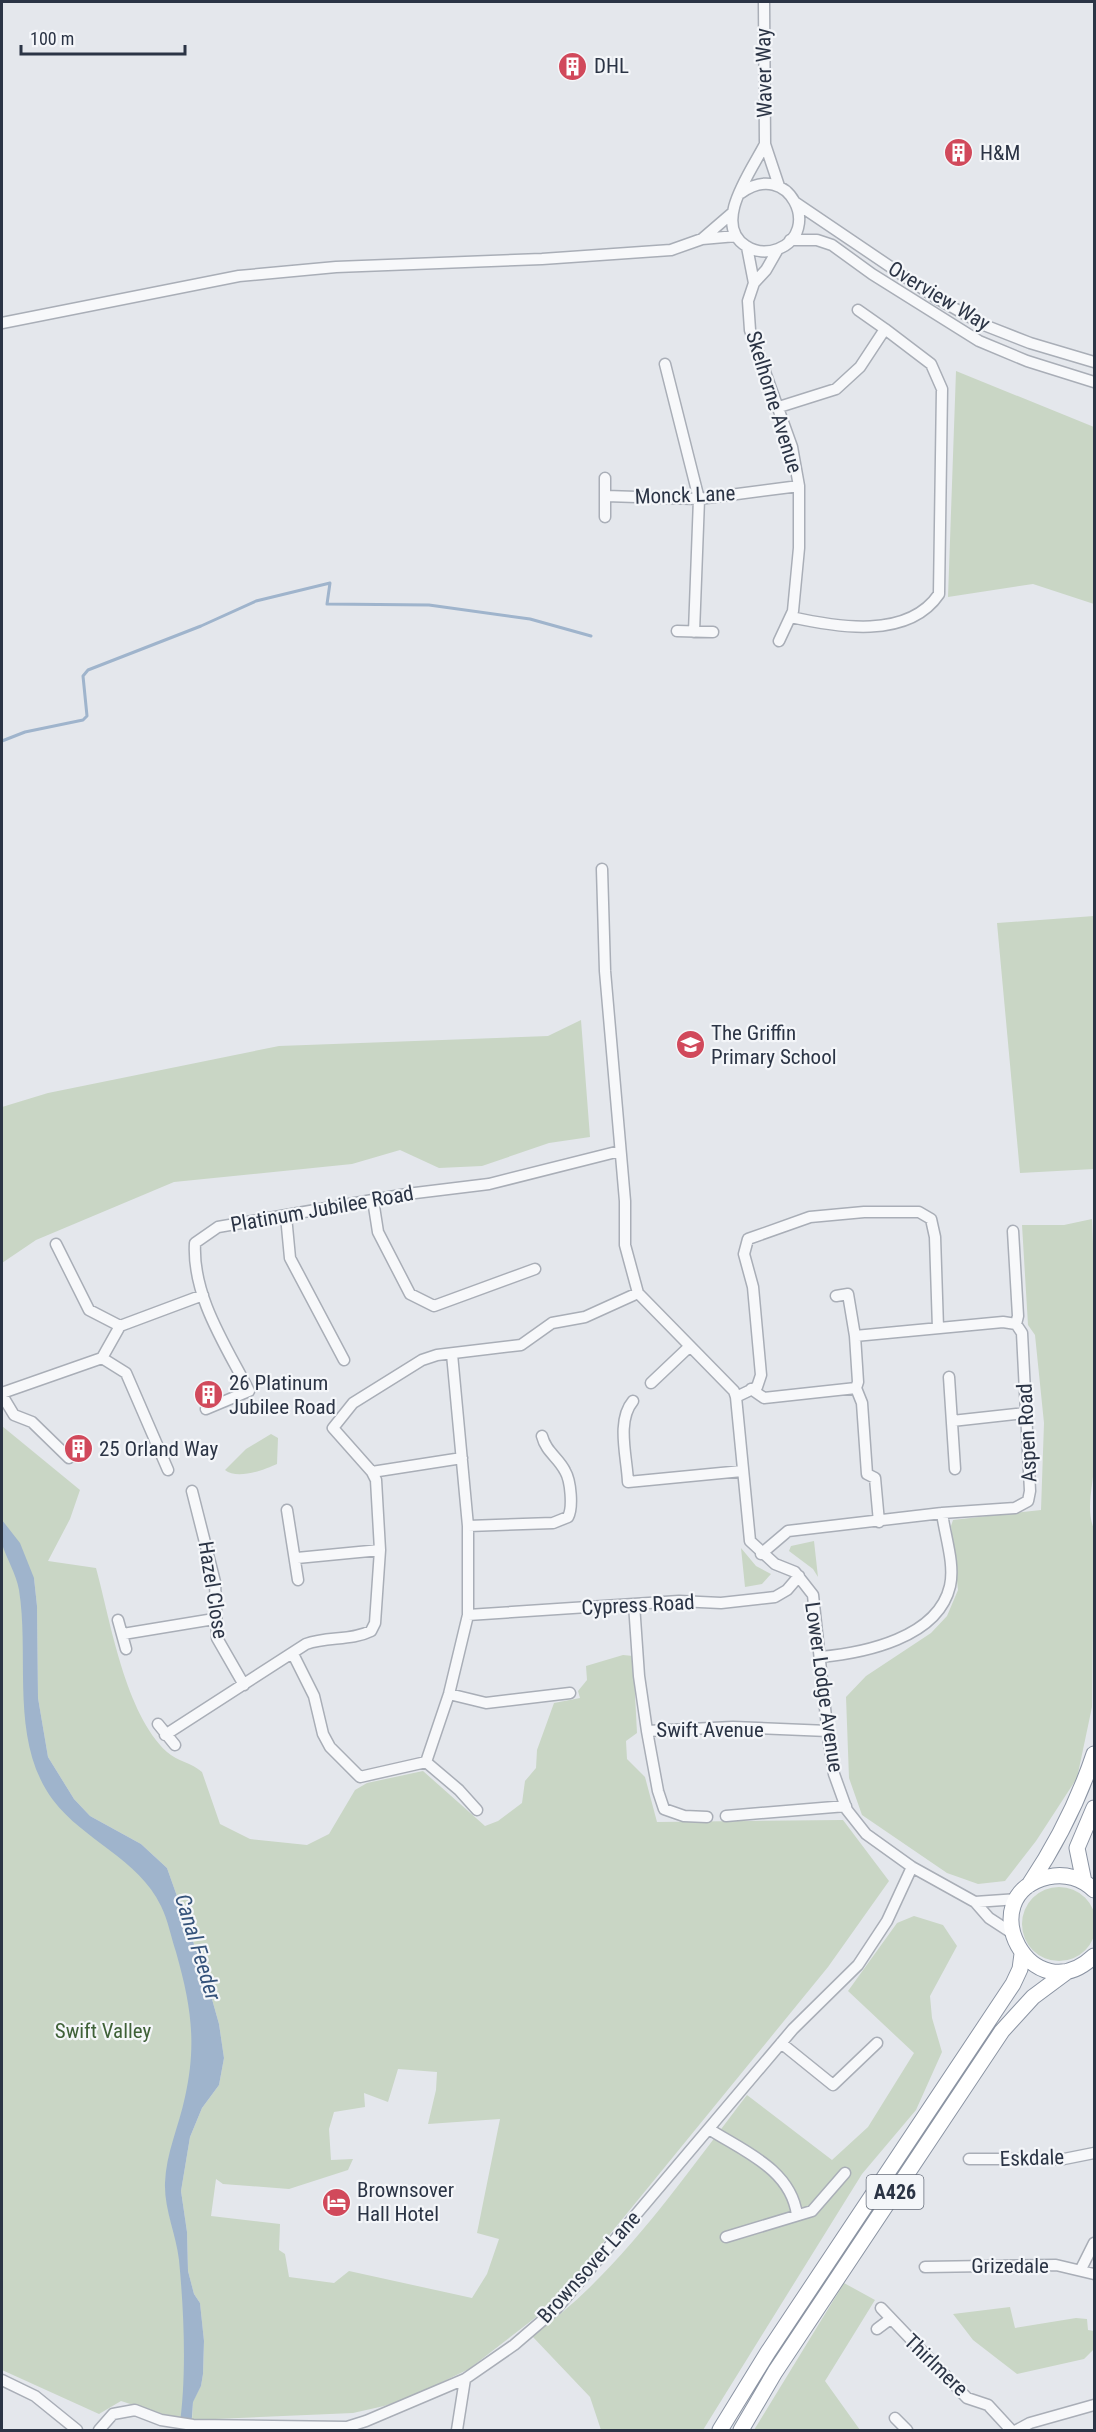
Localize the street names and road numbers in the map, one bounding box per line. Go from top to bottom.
street label: Waver Way [751,28,777,118]
street label: Overview Way [884,256,994,336]
street label: Skelhorne Avenue [741,328,807,476]
street label: Monck Lane [634,481,736,509]
street label: Platinum Jubilee Road [229,1181,415,1237]
street label: Aspen Road [1012,1383,1042,1483]
street label: Hazel Close [193,1540,233,1641]
street label: Cypress Road [581,1590,695,1620]
street label: Lower Lodge Avenue [800,1600,848,1774]
street label: Swift Avenue [656,1718,764,1742]
street label: Eskdale [999,2145,1065,2171]
road number: A426 [866,2175,924,2209]
street label: Brownsover Lane [533,2206,646,2328]
street label: Grizedale [971,2254,1049,2278]
street label: Thirlmere [899,2329,973,2401]

